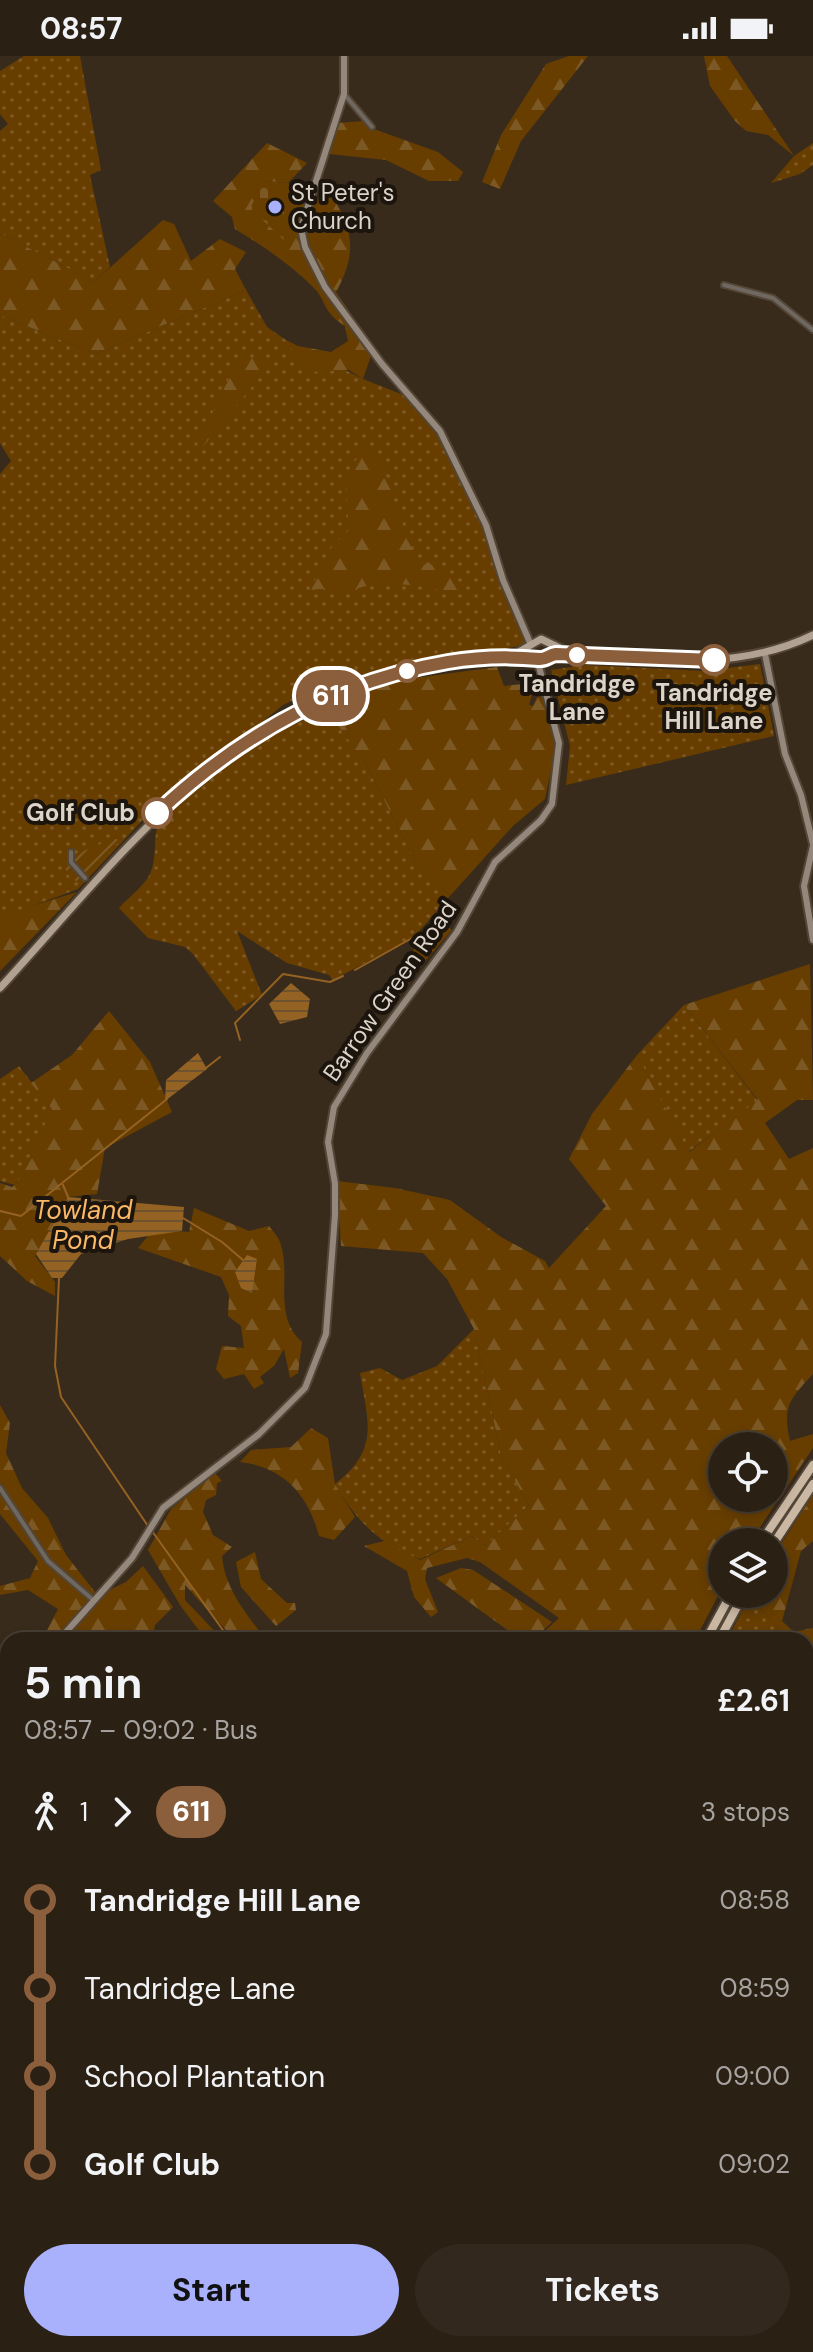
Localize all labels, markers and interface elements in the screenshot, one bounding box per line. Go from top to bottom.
text: 08:57 [40,9,122,48]
place label: St Peter's Church [291,177,395,236]
marker: St Peter's Church [266,198,284,216]
marker: Tandridge Lane [566,644,588,666]
marker: Tandridge Hill Lane [699,645,729,675]
unlabelled marker [396,660,418,682]
place label: Tandridge Lane [518,668,636,727]
line badge: 611 [285,670,377,722]
text: 611 [312,677,350,714]
place label: Tandridge Hill Lane [655,677,773,736]
place label: Golf Club [26,797,135,828]
marker: Golf Club [142,798,172,828]
street label: Barrow Green Road [316,894,463,1087]
water label: Towland Pond [34,1193,133,1257]
map controls [708,1432,788,1608]
button: locate [708,1432,788,1512]
button: layers [708,1528,788,1608]
text: 5 min [24,1654,142,1712]
text: £2.61 [717,1681,790,1720]
text: 08:57 – 09:02 · Bus [24,1713,258,1747]
icon: walk [24,1790,68,1834]
icon: forward [100,1790,144,1834]
text: 611 [172,1793,210,1830]
text: 1 [80,1795,88,1829]
text: 3 stops [701,1795,790,1829]
text: Tandridge Hill Lane [84,1881,361,1920]
text: 08:58 [719,1883,790,1917]
text: Tandridge Lane [84,1969,296,2008]
text: 08:59 [720,1971,790,2005]
text: School Plantation [84,2057,325,2096]
text: 09:00 [715,2059,790,2093]
text: Golf Club [84,2145,220,2184]
text: 09:02 [718,2147,790,2181]
button: Start [24,2244,399,2336]
button: Tickets [415,2244,790,2336]

